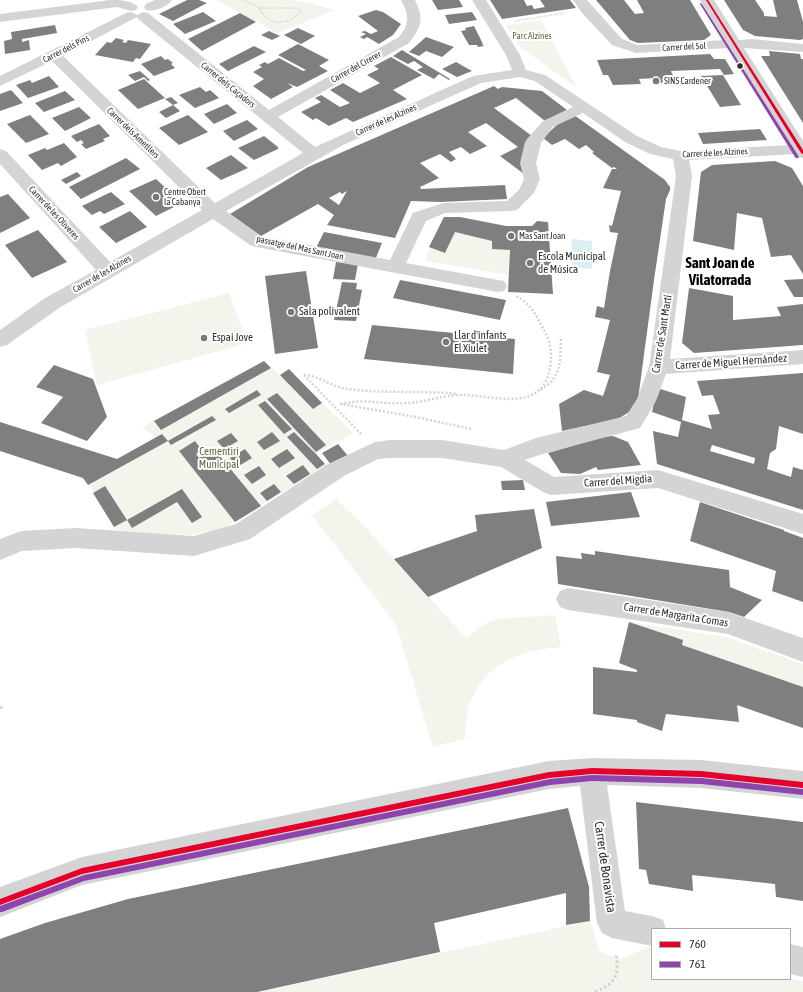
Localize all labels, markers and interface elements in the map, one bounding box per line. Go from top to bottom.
park label: Parc Alzines [512,31,552,41]
street label: Carrer dels Pins [41,33,91,65]
street label: Carrer del Sol [662,40,706,54]
street label: Carrer del Cirerer [329,49,383,85]
street label: Carrer dels Caçadors [199,60,257,110]
unlabelled marker [735,61,745,71]
marker: SINS Cardener [651,76,661,86]
place label: SINS Cardener [664,76,711,86]
street label: Carrer de les Alzines [354,102,418,138]
street label: Carrer dels Ametllers [104,105,162,161]
street label: Carrer de les Alzines [682,146,748,160]
street label: Carrer de les Oliveres [26,184,82,242]
place label: Centre Obert la Cabanya [164,187,206,208]
marker: Centre Obert la Cabanya [151,192,161,202]
marker: Mas Sant Joan [506,231,516,241]
place label: Mas Sant Joan [519,231,565,241]
street label: passatge del Mas Sant Joan [255,233,345,263]
place label: Escola Municipal de Música [538,250,606,276]
street label: Carrer de les Alzines [71,253,133,295]
district label: Sant Joan de Vilatorrada [686,254,754,289]
marker: Escola Municipal de Música [525,258,535,268]
street label: Carrer de Sant Martí [649,294,675,374]
place label: Sala polivalent [299,305,360,319]
marker: Sala polivalent [286,307,296,317]
place label: Llar d'infants El Xiulet [454,329,506,355]
place label: Espai Jove [212,331,253,345]
marker: Espai Jove [199,333,209,343]
marker: Llar d'infants El Xiulet [441,337,451,347]
street label: Carrer de Miguel Hernández [675,352,787,372]
park label: Cementiri Municipal [199,445,239,471]
street label: Carrer del Migdia [584,472,652,490]
street label: Carrer de Margarita Comas [623,600,729,630]
street label: Carrer de Bonavista [591,820,619,914]
legend [651,928,791,980]
text: 760 [689,937,706,951]
text: 761 [689,957,706,971]

